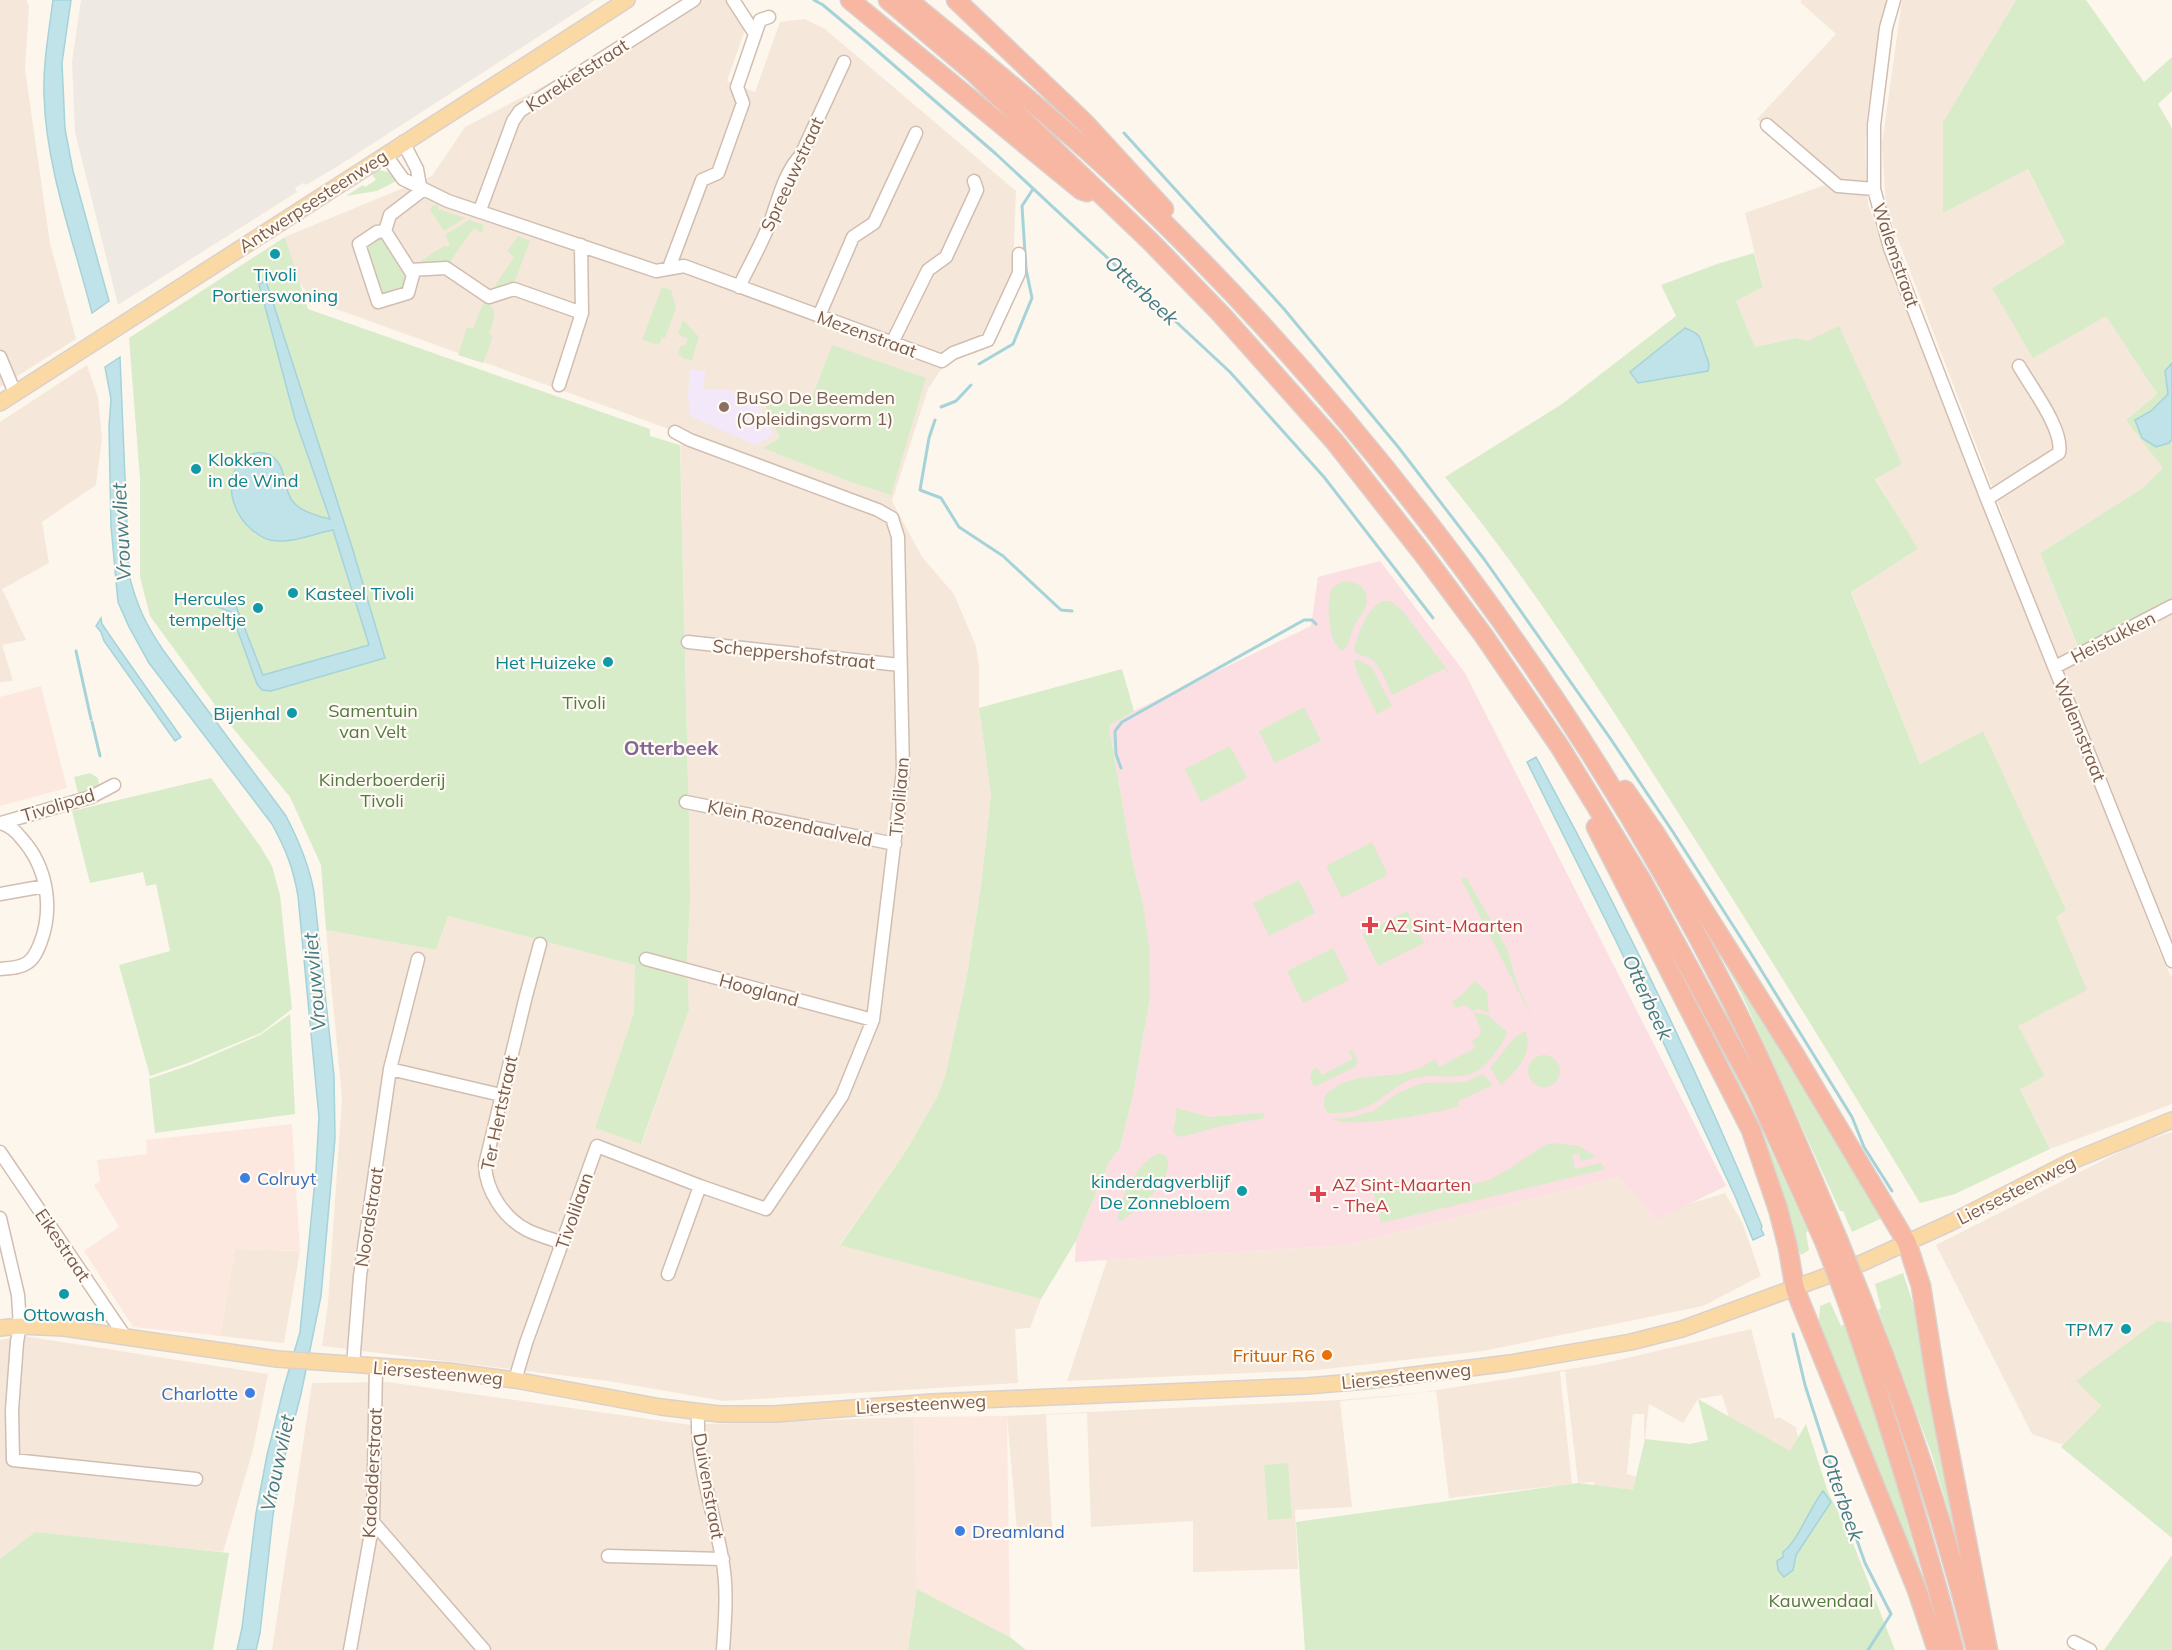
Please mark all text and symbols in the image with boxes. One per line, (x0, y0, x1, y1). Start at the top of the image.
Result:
street label: Karekietstraat (521, 33, 633, 117)
street label: Spreeuwstraat (756, 113, 828, 235)
street label: Antwerpsesteenweg (234, 144, 392, 258)
street label: Walemstraat (1867, 200, 1925, 310)
marker: Tivoli Portierswoning (268, 247, 282, 261)
water label: Otterbeek (1100, 250, 1184, 331)
place label: Tivoli Portierswoning (212, 263, 338, 307)
street label: Mezenstraat (814, 305, 920, 363)
place label: BuSO De Beemden (Opleidingsvorm 1) (736, 386, 895, 430)
marker: BuSO De Beemden (Opleidingsvorm 1) (717, 400, 731, 414)
place label: Klokken in de Wind (208, 448, 298, 492)
marker: Klokken in de Wind (189, 462, 203, 476)
water label: Vrouwvliet (106, 481, 136, 582)
place label: Kasteel Tivoli (305, 582, 414, 605)
marker: Kasteel Tivoli (286, 586, 300, 600)
place label: Hercules tempeltje (169, 587, 246, 631)
marker: Hercules tempeltje (251, 601, 265, 615)
street label: Heistukken (2067, 606, 2159, 668)
street label: Scheppershofstraat (712, 634, 876, 674)
place label: Het Huizeke (495, 651, 596, 674)
marker: Het Huizeke (601, 655, 615, 669)
street label: Walemstraat (2049, 675, 2111, 785)
park label: Tivoli (562, 691, 606, 714)
park label: Samentuin van Velt (328, 699, 418, 743)
place label: Bijenhal (213, 702, 280, 725)
marker: Bijenhal (285, 706, 299, 720)
district label: Otterbeek (624, 735, 719, 760)
street label: Tivolilaan (884, 756, 914, 838)
park label: Kinderboerderij Tivoli (319, 768, 445, 812)
street label: Tivolipad (18, 783, 98, 827)
street label: Klein Rozendaalveld (705, 794, 875, 852)
place label: AZ Sint-Maarten (1384, 914, 1523, 937)
marker: AZ Sint-Maarten (1361, 916, 1379, 934)
water label: Vrouwvliet (297, 931, 331, 1032)
water label: Otterbeek (1617, 950, 1679, 1044)
street label: Hoogland (717, 968, 801, 1012)
street label: Ter Hertstraat (476, 1053, 522, 1173)
street label: Liersesteenweg (1953, 1150, 2079, 1230)
street label: Noordstraat (350, 1165, 388, 1269)
place label: Colruyt (257, 1167, 316, 1190)
street label: Tivolilaan (550, 1170, 598, 1252)
place label: kinderdagverblijf De Zonnebloem (1091, 1170, 1231, 1214)
marker: Colruyt (238, 1171, 252, 1185)
place label: AZ Sint-Maarten - TheA (1332, 1173, 1471, 1217)
marker: kinderdagverblijf De Zonnebloem (1235, 1184, 1249, 1198)
marker: AZ Sint-Maarten - TheA (1309, 1185, 1327, 1203)
street label: Eikestraat (30, 1204, 96, 1286)
marker: Ottowash (57, 1287, 71, 1301)
place label: Ottowash (23, 1303, 105, 1326)
place label: TPM7 (2065, 1318, 2114, 1341)
marker: TPM7 (2119, 1322, 2133, 1336)
place label: Frituur R6 (1233, 1344, 1315, 1367)
marker: Frituur R6 (1320, 1348, 1334, 1362)
street label: Liersesteenweg (372, 1356, 504, 1390)
street label: Liersesteenweg (1340, 1358, 1472, 1394)
place label: Charlotte (161, 1382, 238, 1405)
marker: Charlotte (243, 1386, 257, 1400)
street label: Liersesteenweg (855, 1389, 987, 1419)
street label: Kadodderstraat (357, 1407, 387, 1539)
water label: Vrouwvliet (255, 1411, 300, 1514)
street label: Duivenstraat (688, 1431, 730, 1541)
water label: Otterbeek (1816, 1450, 1870, 1545)
place label: Dreamland (972, 1520, 1065, 1543)
marker: Dreamland (953, 1524, 967, 1538)
park label: Kauwendaal (1768, 1589, 1874, 1612)

